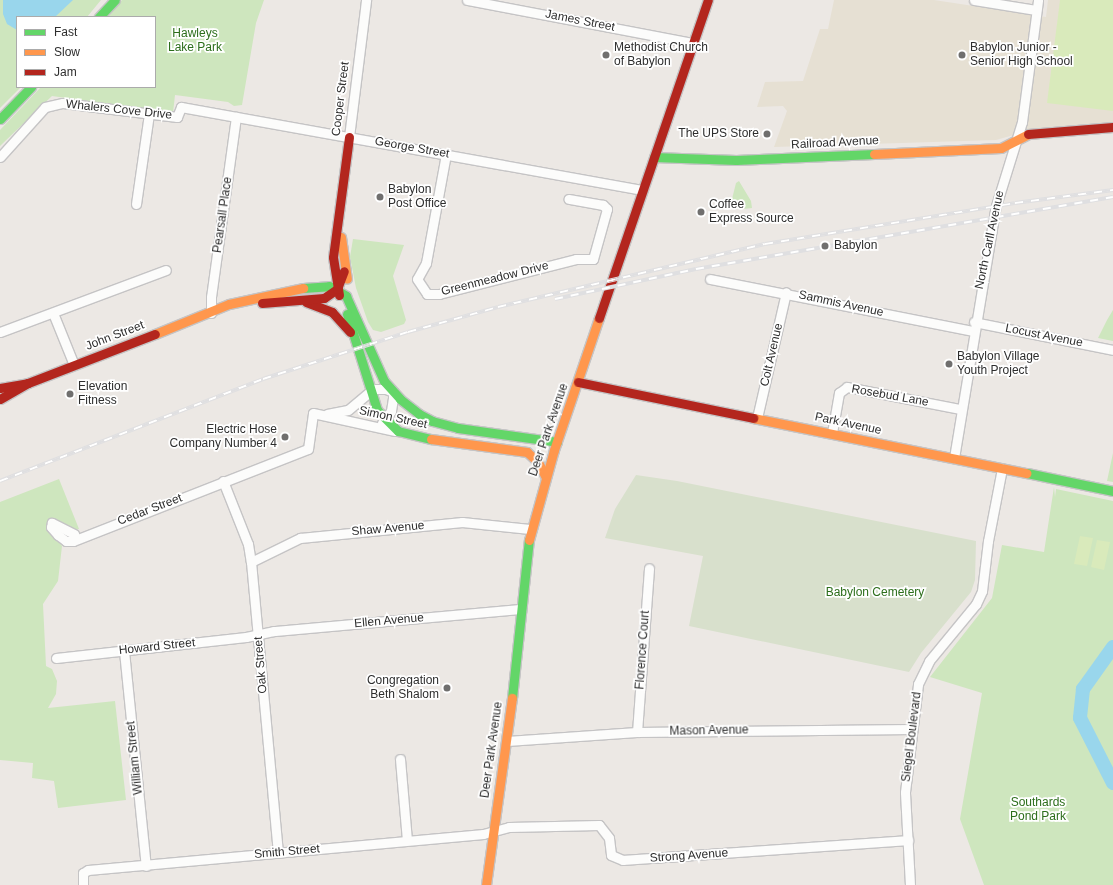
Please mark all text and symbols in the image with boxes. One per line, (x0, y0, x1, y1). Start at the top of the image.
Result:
street label: James Street (544, 7, 616, 35)
legend (16, 16, 156, 88)
text: Fast (54, 25, 77, 39)
park label: Hawleys Lake Park (168, 27, 222, 55)
place label: Methodist Church of Babylon (614, 41, 708, 69)
place label: Babylon Junior - Senior High School (970, 41, 1073, 69)
text: Slow (54, 45, 80, 59)
marker: Methodist Church of Babylon (601, 50, 611, 60)
marker: Babylon Junior - Senior High School (957, 50, 967, 60)
street label: Cooper Street (329, 61, 353, 137)
text: Jam (54, 65, 77, 79)
street label: Whalers Cove Drive (65, 97, 173, 123)
place label: The UPS Store (678, 127, 759, 141)
marker: The UPS Store (762, 129, 772, 139)
street label: Railroad Avenue (790, 133, 880, 153)
street label: George Street (374, 134, 450, 162)
street label: Pearsall Place (211, 176, 235, 254)
place label: Babylon Post Office (388, 183, 446, 211)
street label: North Carll Avenue (972, 189, 1008, 291)
marker: Babylon Post Office (375, 192, 385, 202)
place label: Coffee Express Source (709, 198, 794, 226)
marker: Coffee Express Source (696, 207, 706, 217)
place label: Babylon (834, 239, 877, 253)
marker: Babylon (819, 240, 831, 252)
street label: Greenmeadow Drive (440, 259, 550, 299)
street label: Sammis Avenue (797, 288, 885, 320)
street label: John Street (84, 318, 146, 354)
street label: Locust Avenue (1004, 321, 1084, 351)
street label: Colt Avenue (758, 322, 786, 388)
place label: Babylon Village Youth Project (957, 350, 1040, 378)
marker: Babylon Village Youth Project (944, 359, 954, 369)
place label: Elevation Fitness (78, 380, 127, 408)
street label: Deer Park Avenue (526, 381, 572, 479)
street label: Rosebud Lane (850, 382, 930, 410)
marker: Elevation Fitness (65, 389, 75, 399)
street label: Simon Street (358, 404, 428, 432)
street label: Park Avenue (813, 410, 883, 438)
place label: Electric Hose Company Number 4 (170, 423, 277, 451)
marker: Electric Hose Company Number 4 (280, 432, 290, 442)
street label: Cedar Street (116, 491, 184, 529)
street label: Shaw Avenue (351, 519, 425, 539)
park label: Babylon Cemetery (826, 586, 924, 600)
street label: Florence Court (633, 610, 653, 690)
street label: Ellen Avenue (353, 611, 425, 631)
street label: Howard Street (118, 636, 196, 658)
street label: Oak Street (251, 636, 271, 694)
place label: Congregation Beth Shalom (367, 674, 439, 702)
marker: Congregation Beth Shalom (442, 683, 452, 693)
street label: Siegel Boulevard (899, 691, 925, 783)
street label: Deer Park Avenue (478, 701, 506, 799)
street label: William Street (124, 720, 146, 796)
street label: Mason Avenue (669, 723, 749, 739)
park label: Southards Pond Park (1010, 796, 1066, 824)
street label: Smith Street (253, 842, 321, 862)
street label: Strong Avenue (649, 846, 729, 866)

